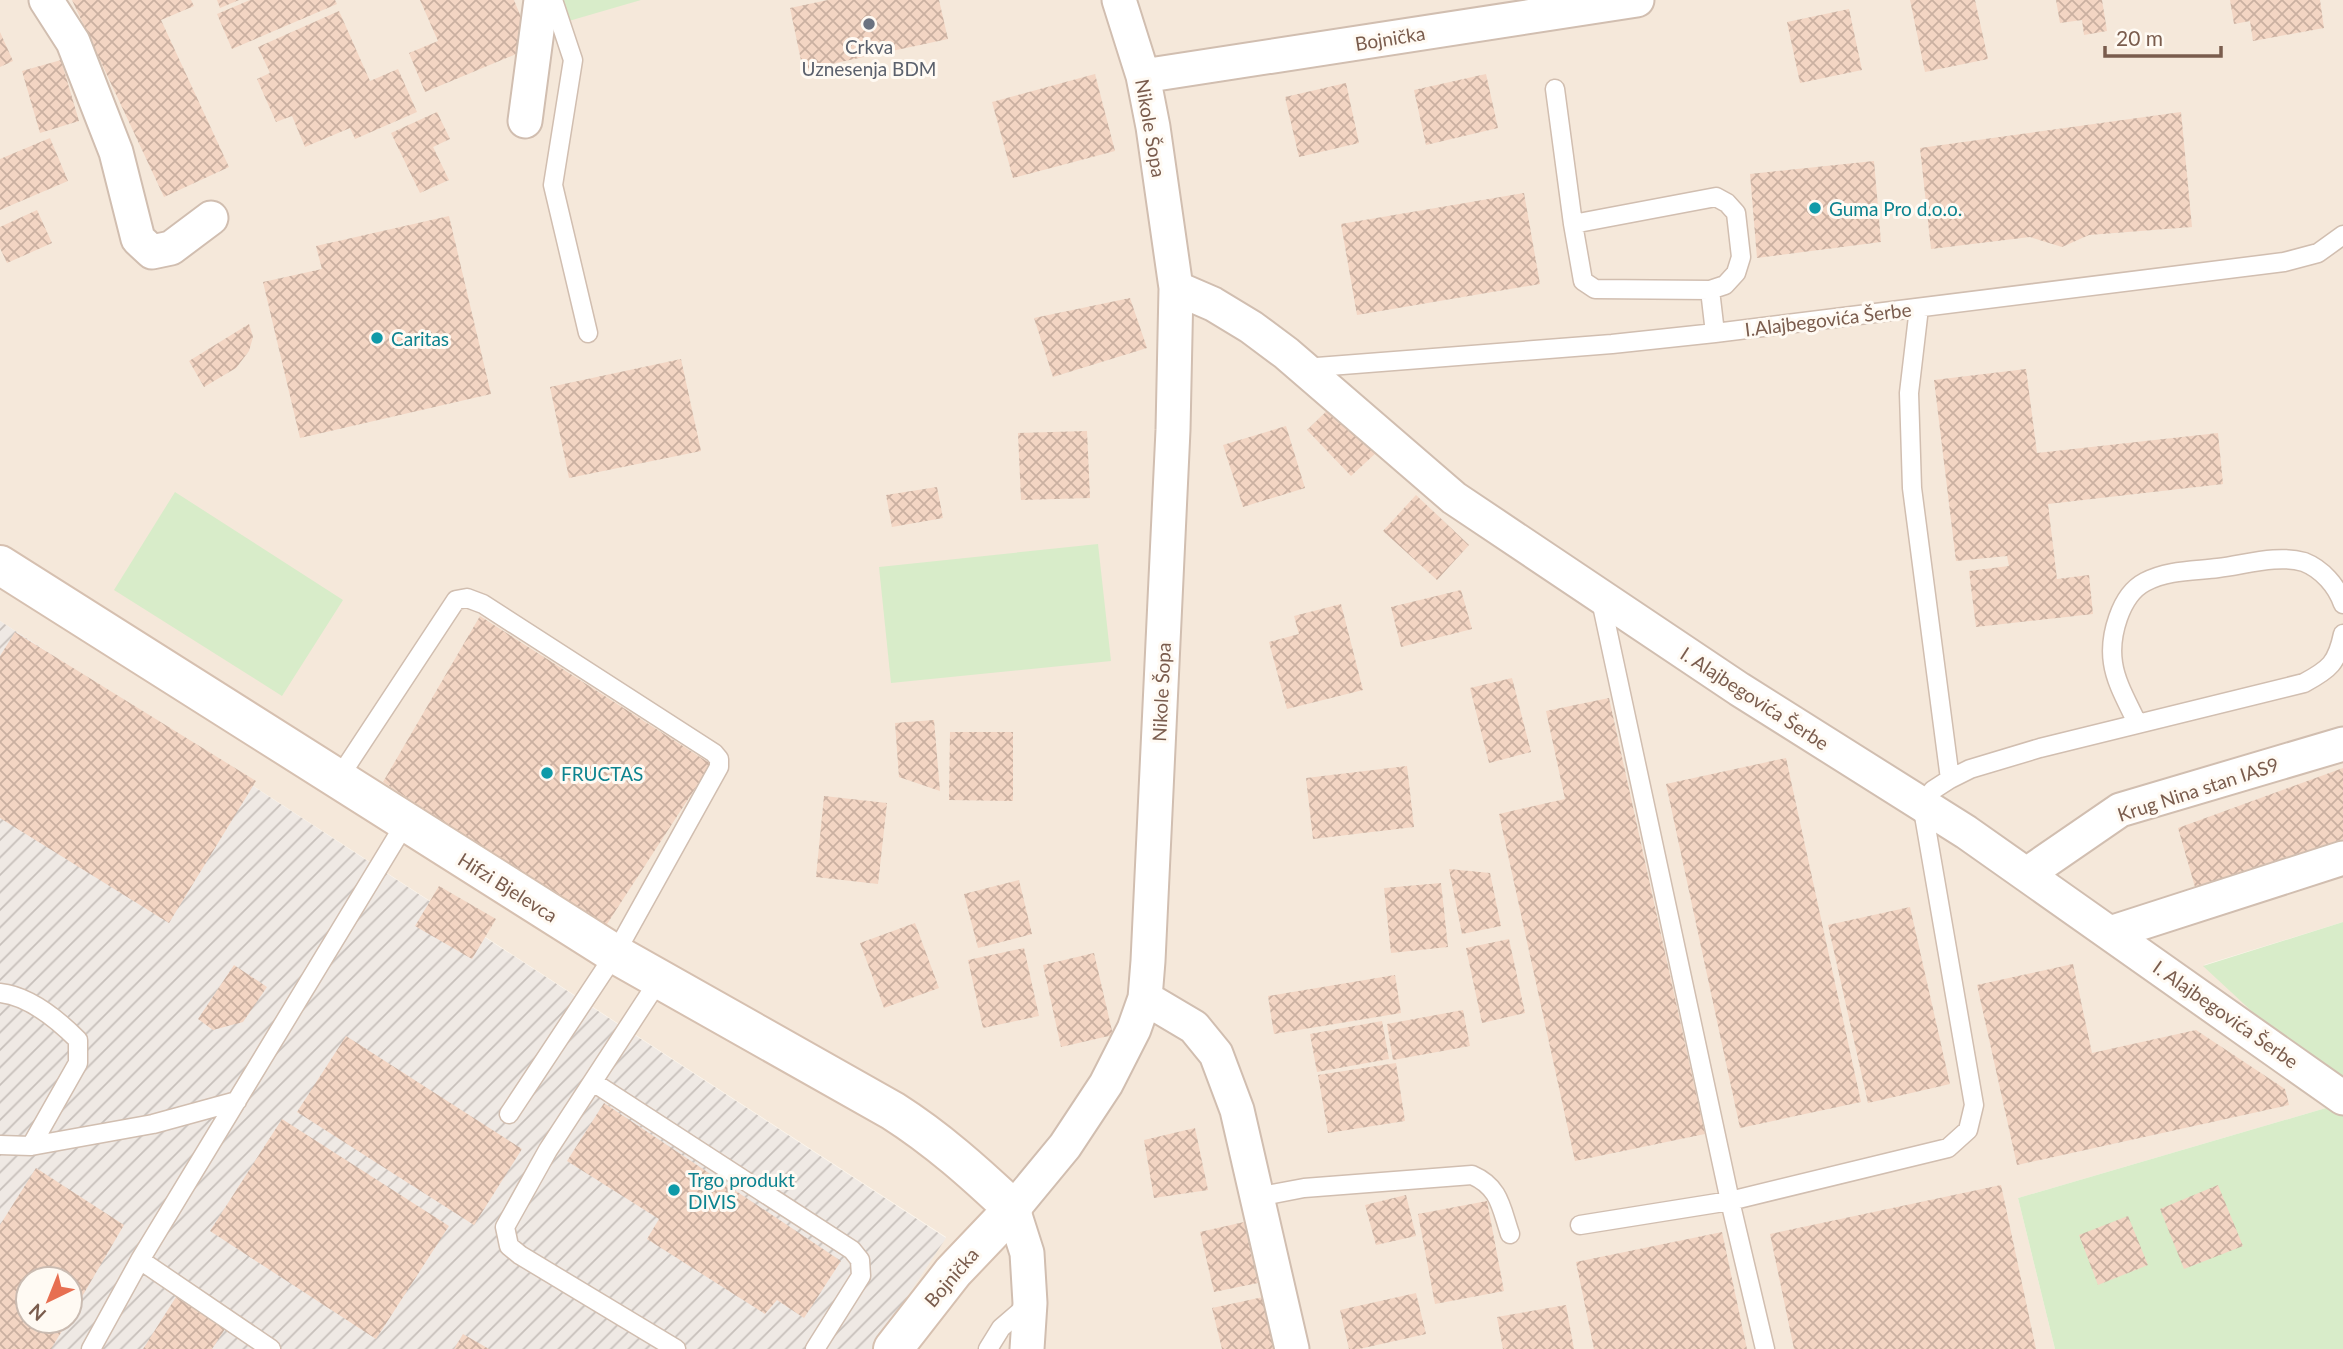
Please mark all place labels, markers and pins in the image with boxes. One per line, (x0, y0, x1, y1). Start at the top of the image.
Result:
marker: Crkva Uznesenja BDM (861, 16, 877, 32)
place label: Crkva Uznesenja BDM (802, 35, 936, 80)
place label: Guma Pro d.o.o. (1829, 197, 1962, 220)
marker: Guma Pro d.o.o. (1807, 200, 1823, 216)
place label: Caritas (391, 327, 449, 350)
marker: Caritas (369, 330, 385, 346)
place label: FRUCTAS (561, 762, 643, 785)
marker: FRUCTAS (539, 765, 555, 781)
place label: Trgo produkt DIVIS (688, 1168, 795, 1213)
marker: Trgo produkt DIVIS (666, 1182, 682, 1198)

